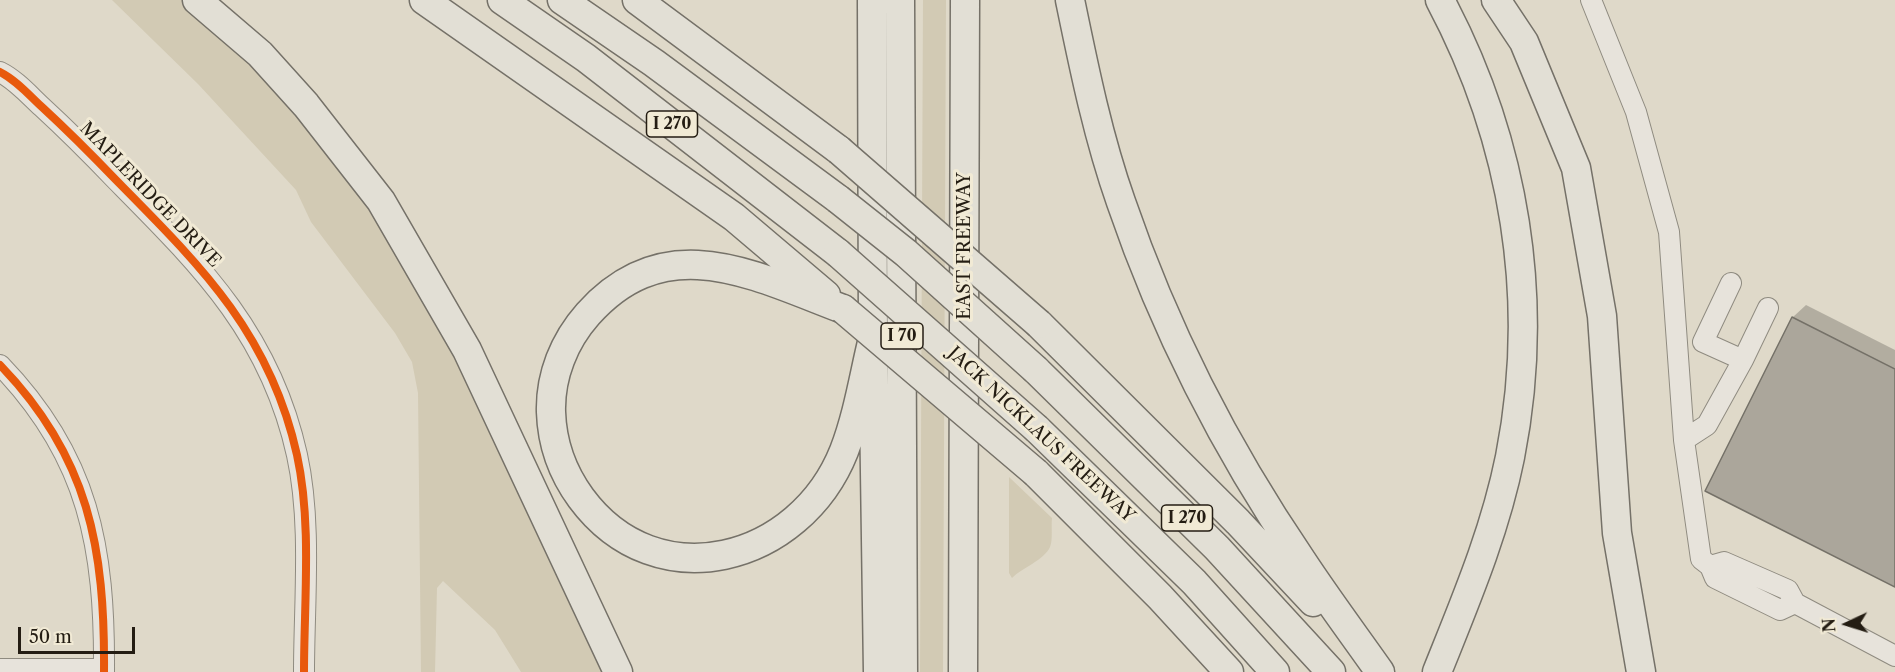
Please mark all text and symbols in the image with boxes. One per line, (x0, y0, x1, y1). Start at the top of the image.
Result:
road number: I 270 (646, 111, 698, 137)
street label: MAPLERIDGE DRIVE (75, 118, 225, 272)
street label: EAST FREEWAY (954, 172, 976, 320)
road number: I 70 (881, 323, 923, 349)
street label: JACK NICKLAUS FREEWAY (943, 343, 1139, 527)
road number: I 270 (1162, 505, 1212, 531)
north arrow (1817, 594, 1877, 654)
scale bar (21, 615, 138, 653)
text: N (1819, 618, 1840, 633)
text: 50 m (29, 626, 72, 648)

